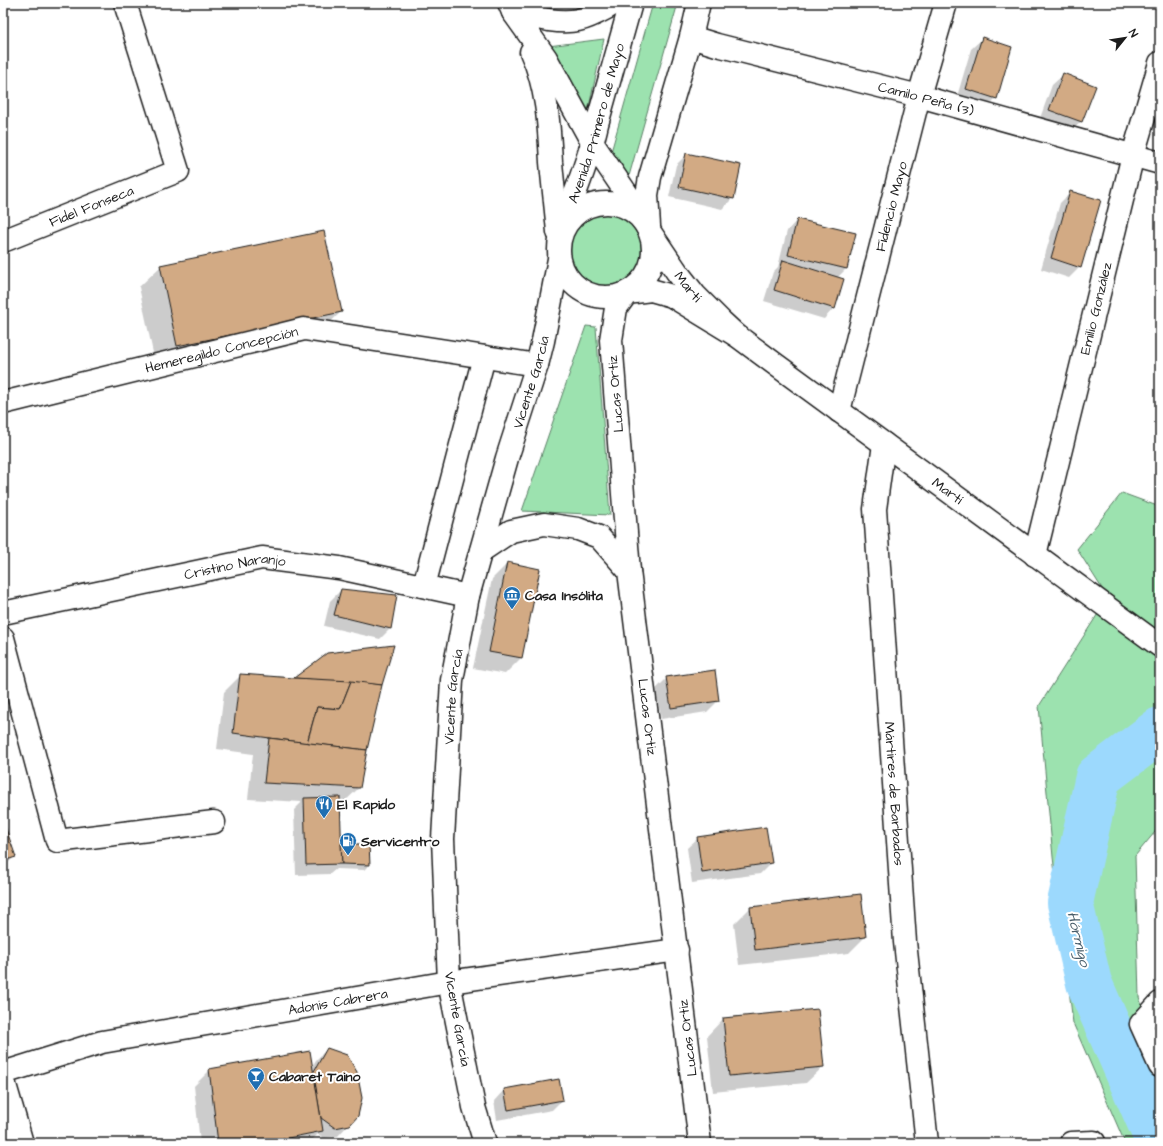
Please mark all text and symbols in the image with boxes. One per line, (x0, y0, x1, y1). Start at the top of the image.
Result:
north arrow (1105, 18, 1145, 58)
text: N (1125, 27, 1141, 40)
street label: Avenida Primero de Mayo (563, 41, 630, 206)
street label: Camilo Peña (3) (876, 77, 976, 122)
street label: Fidencio Mayo (871, 159, 913, 254)
street label: Fidel Fonseca (46, 181, 137, 233)
street label: Emilio González (1075, 260, 1117, 357)
street label: Martí (669, 267, 706, 308)
street label: Hemeregildo Concepción (143, 322, 300, 379)
street label: Vicente García (508, 334, 555, 431)
street label: Lucas Ortiz (603, 355, 629, 433)
street label: Martí (928, 473, 968, 510)
street label: Cristino Naranjo (182, 549, 287, 585)
museum icon: Casa Insólita (502, 585, 522, 610)
place label: Casa Insólita (525, 586, 604, 606)
street label: Vicente García (439, 647, 469, 745)
street label: Lucas Ortiz (632, 678, 662, 757)
street label: Mártires de Barbados (879, 721, 909, 867)
restaurant icon: El Rapido (314, 794, 334, 819)
place label: El Rapido (337, 795, 395, 815)
fuel station icon: Servicentro (338, 831, 358, 856)
place label: Servicentro (360, 832, 439, 852)
water label: Hórmigo (1061, 909, 1096, 971)
street label: Vicente García (439, 970, 475, 1068)
street label: Adonis Cabrera (287, 984, 389, 1021)
street label: Lucas Ortiz (673, 998, 703, 1077)
bar icon: Cabaret Taino (246, 1066, 266, 1091)
place label: Cabaret Taino (269, 1067, 361, 1087)

